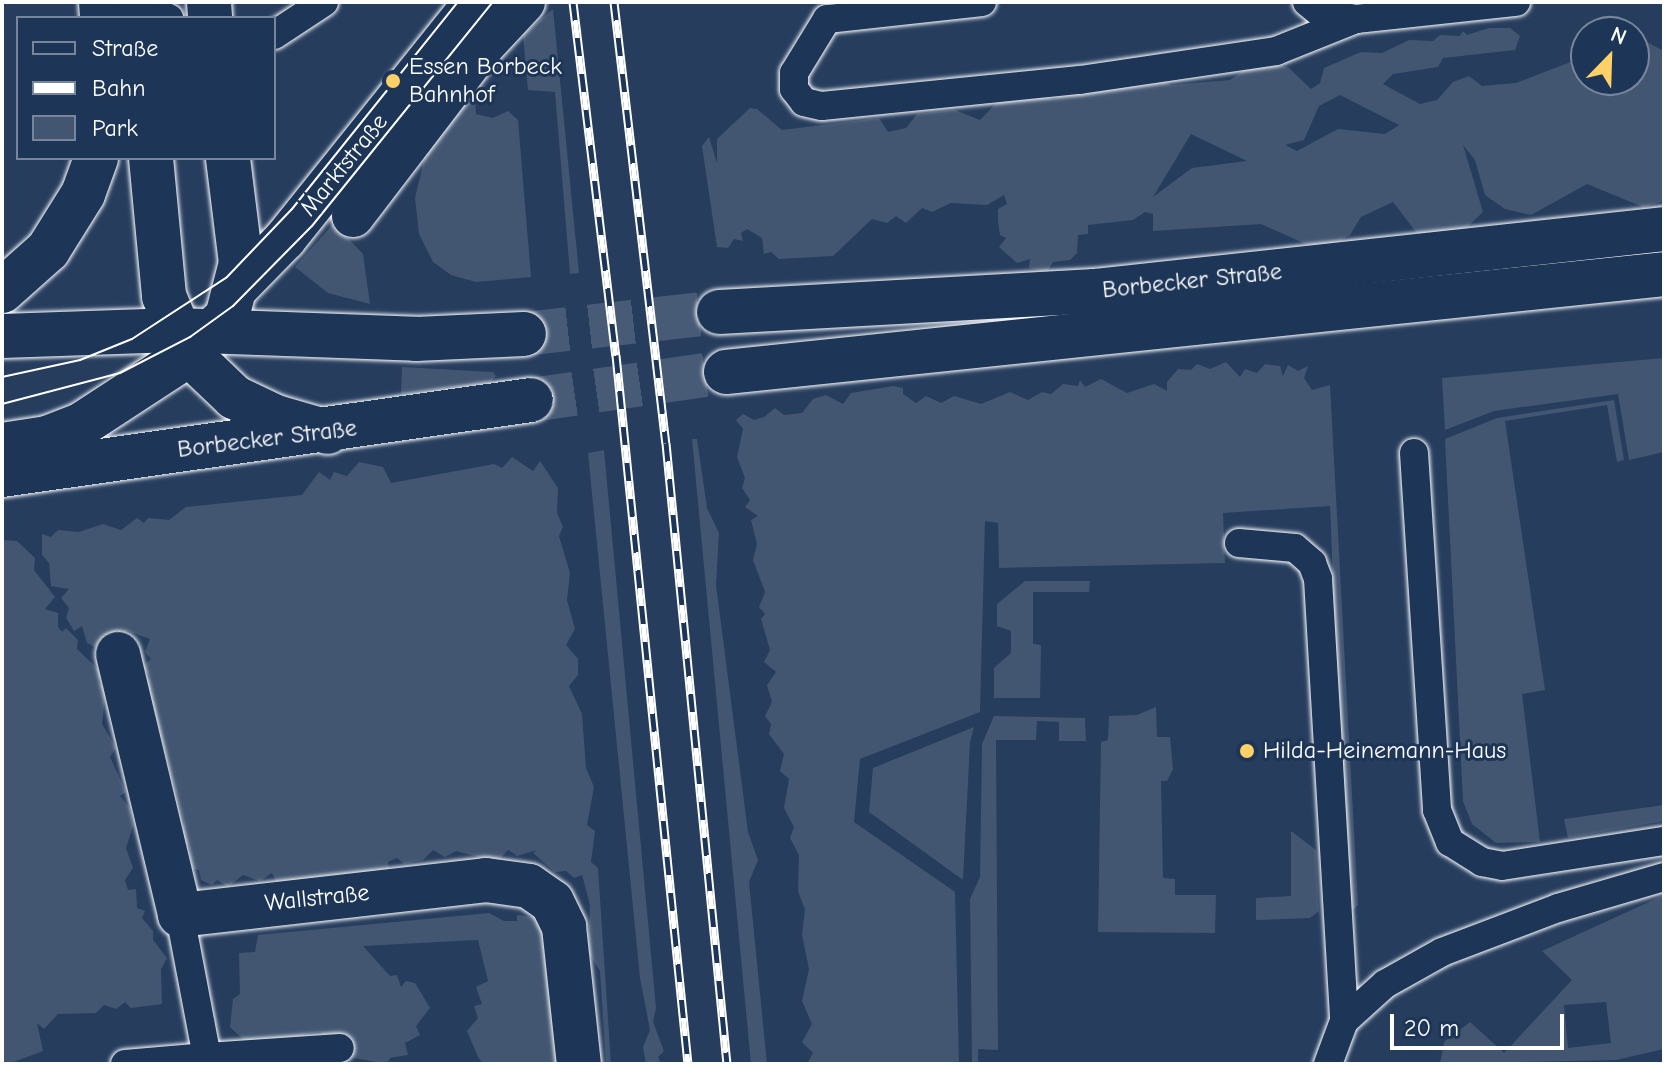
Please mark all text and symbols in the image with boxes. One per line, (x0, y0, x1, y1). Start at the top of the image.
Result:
legend (16, 16, 276, 160)
north arrow (1570, 16, 1650, 96)
text: N (1607, 21, 1630, 51)
text: Straße (92, 34, 158, 62)
place label: Essen Borbeck Bahnhof (409, 53, 562, 109)
marker: Essen Borbeck Bahnhof (384, 72, 402, 90)
text: Bahn (92, 74, 145, 102)
street label: Marktstraße (294, 108, 394, 222)
text: Park (92, 114, 138, 142)
street label: Borbecker Straße (1101, 257, 1283, 305)
street label: Borbecker Straße (176, 414, 358, 464)
place label: Hilda-Heinemann-Haus (1263, 737, 1506, 765)
marker: Hilda-Heinemann-Haus (1238, 742, 1256, 760)
street label: Wallstraße (263, 878, 371, 918)
scale bar (1394, 998, 1568, 1048)
text: 20 m (1404, 1014, 1459, 1042)

